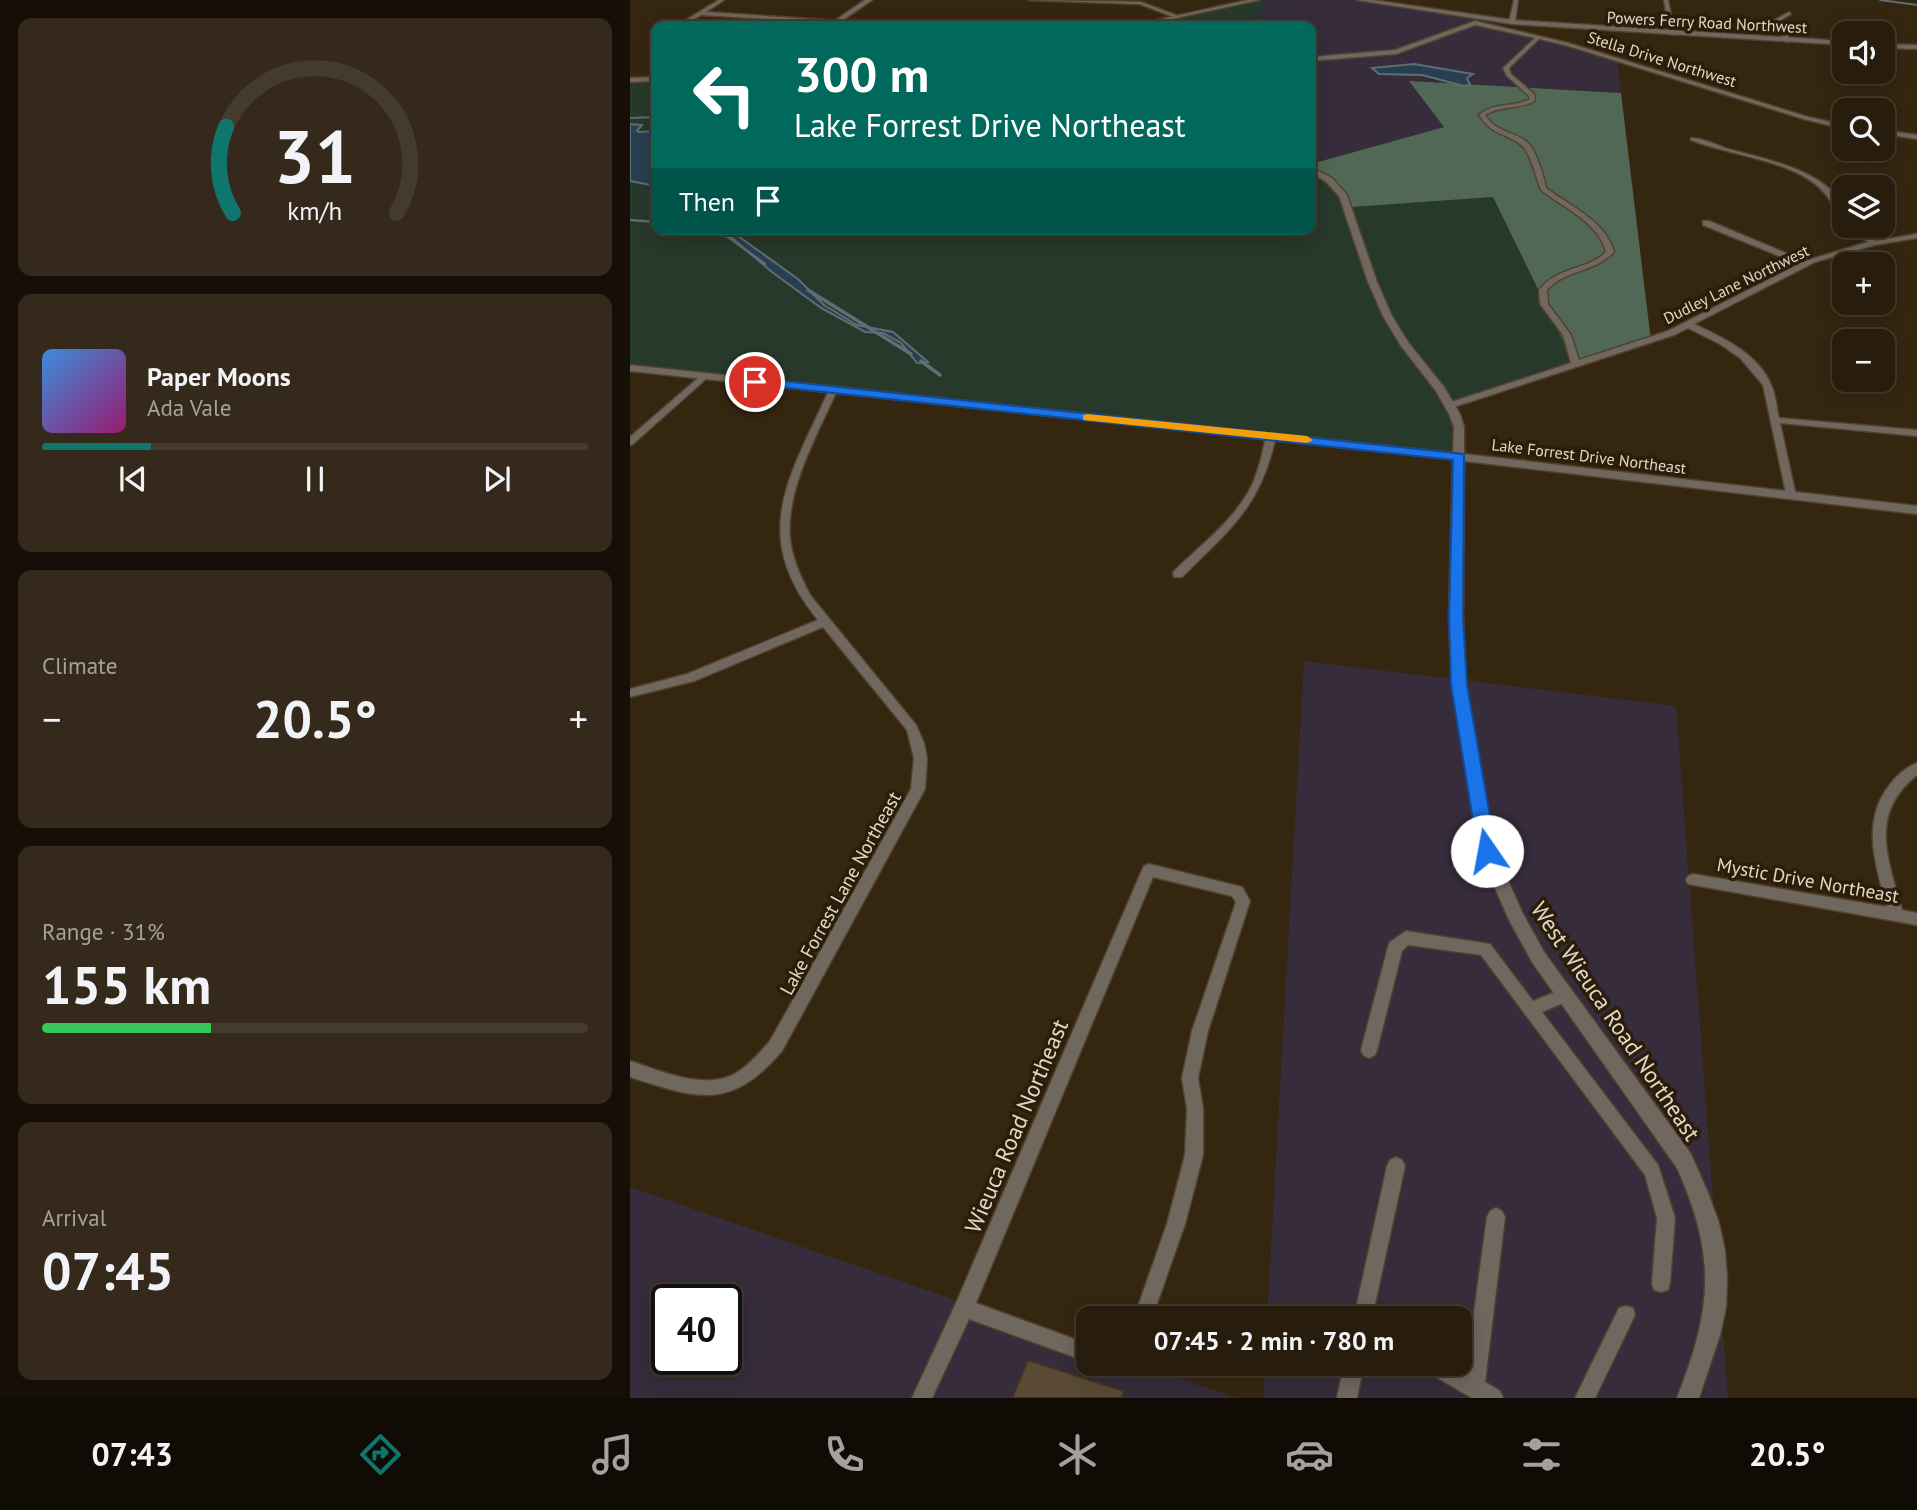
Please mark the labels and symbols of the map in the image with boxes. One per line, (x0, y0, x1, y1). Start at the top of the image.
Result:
street label: Powers Ferry Road Northwest (1606, 7, 1808, 37)
street label: Stella Drive Northwest (1585, 27, 1740, 91)
street label: Dudley Lane Northwest (1660, 240, 1813, 328)
pin (725, 352, 785, 412)
street label: Lake Forrest Drive Northeast (1491, 434, 1688, 478)
street label: Lake Forrest Lane Northeast (774, 787, 906, 999)
position arrow (1450, 814, 1524, 888)
street label: Mystic Drive Northeast (1715, 852, 1902, 908)
street label: West Wieuca Road Northeast (1525, 896, 1707, 1146)
street label: Wieuca Road Northeast (958, 1015, 1074, 1237)
speed limit sign: 40 (651, 1284, 742, 1375)

